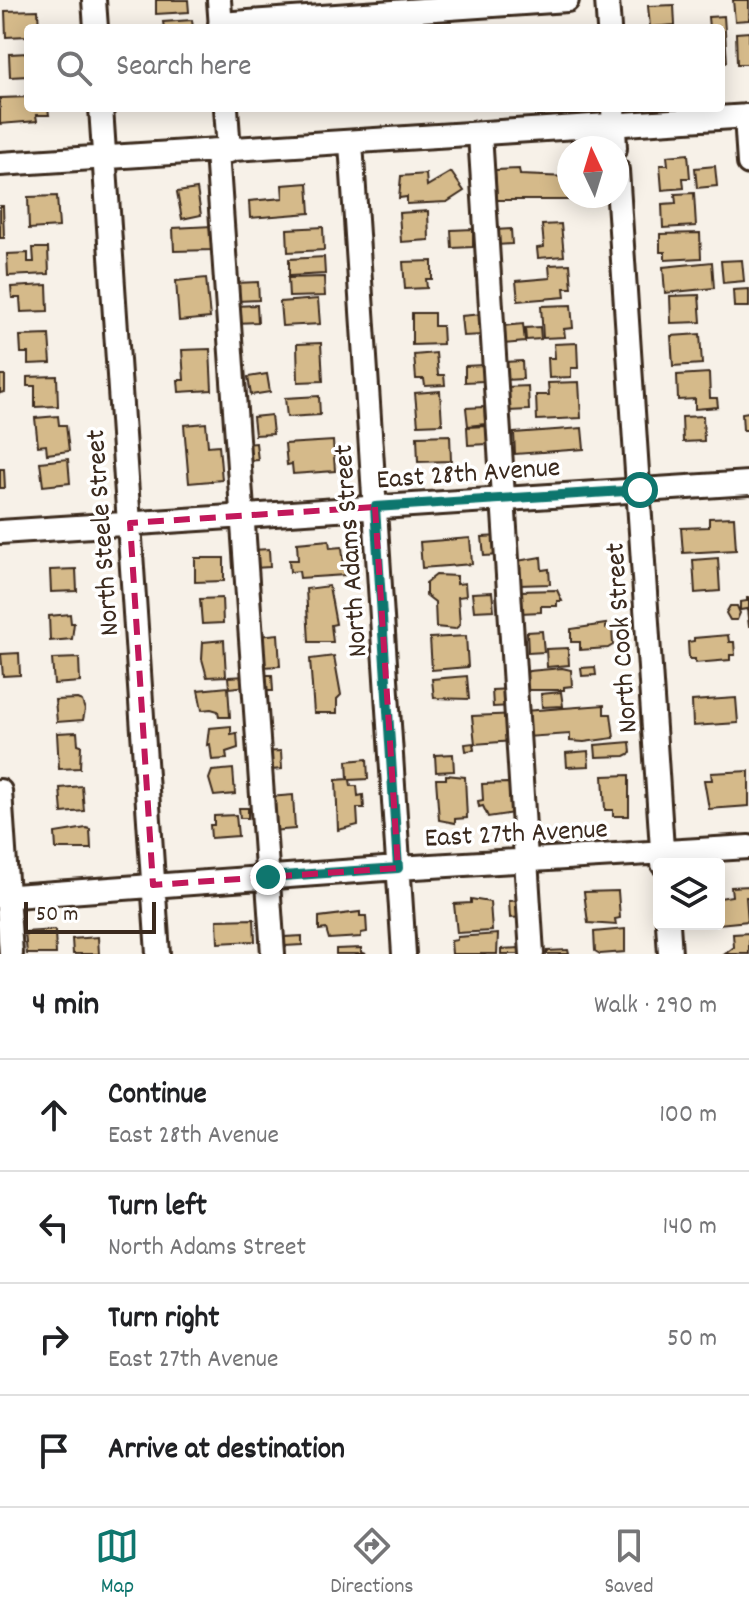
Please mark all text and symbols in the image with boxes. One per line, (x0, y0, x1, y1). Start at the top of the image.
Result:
search box (24, 24, 725, 112)
icon: search (52, 46, 96, 90)
text: Search here (116, 47, 252, 90)
north arrow (557, 136, 629, 208)
street label: North Steele Street (78, 428, 132, 637)
street label: North Adams Street (326, 443, 380, 658)
street label: East 28th Avenue (375, 450, 562, 502)
route start (622, 472, 658, 508)
street label: North Cook Street (597, 541, 651, 734)
street label: East 27th Avenue (424, 811, 609, 861)
map controls (653, 858, 725, 930)
button: layers (653, 858, 725, 930)
route end (250, 859, 286, 895)
scale bar (24, 898, 156, 934)
text: 50 m (36, 900, 78, 931)
text: 4 min (32, 982, 99, 1031)
text: Walk · 290 m (594, 988, 717, 1025)
text: Continue (108, 1075, 207, 1118)
icon: ahead (32, 1093, 76, 1137)
text: 100 m (659, 1097, 717, 1134)
text: East 28th Avenue (108, 1118, 279, 1155)
text: Turn left (108, 1187, 207, 1230)
icon: left (32, 1205, 76, 1249)
text: 140 m (663, 1209, 717, 1246)
text: North Adams Street (108, 1230, 306, 1267)
text: Turn right (108, 1299, 219, 1342)
icon: right (32, 1317, 76, 1361)
text: 50 m (667, 1321, 717, 1358)
text: East 27th Avenue (108, 1342, 278, 1379)
icon: arrive (32, 1429, 76, 1473)
text: Arrive at destination (108, 1430, 345, 1473)
tab: Map (95, 1524, 139, 1603)
tab: Directions (330, 1524, 414, 1603)
tab: Saved (604, 1524, 654, 1603)

